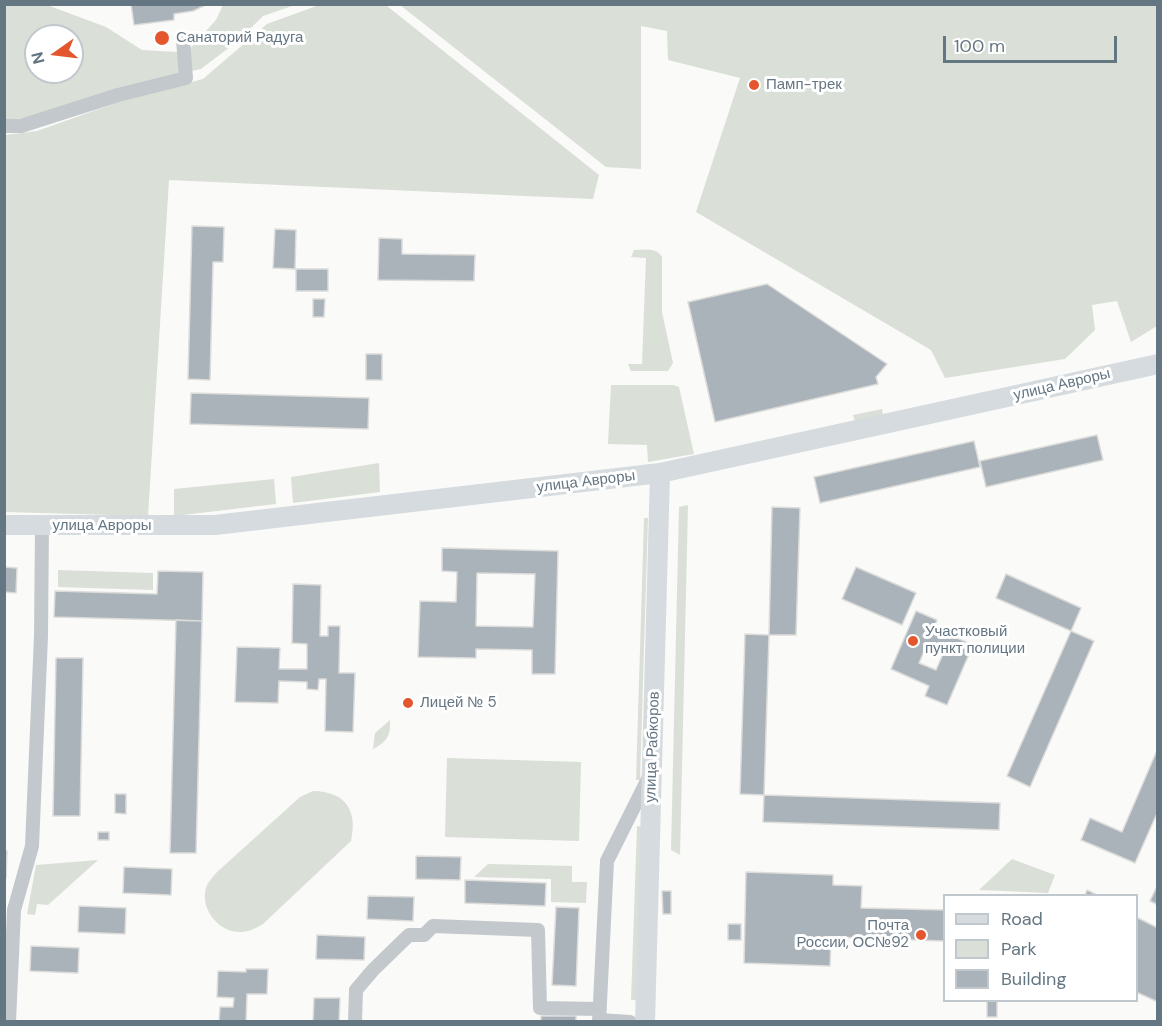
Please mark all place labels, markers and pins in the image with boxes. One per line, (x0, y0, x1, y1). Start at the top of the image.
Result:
marker: Санаторий Радуга (153, 29, 171, 47)
place label: Санаторий Радуга (176, 29, 303, 47)
place label: Памп-трек (766, 76, 842, 94)
marker: Памп-трек (747, 78, 761, 92)
place label: Участковый пункт полиции (925, 623, 1025, 658)
marker: Участковый пункт полиции (906, 634, 920, 648)
place label: Лицей № 5 (420, 694, 497, 712)
marker: Лицей № 5 (401, 696, 415, 710)
place label: Почта России, ОС№92 (796, 917, 909, 952)
marker: Почта России, ОС№92 (914, 928, 928, 942)

